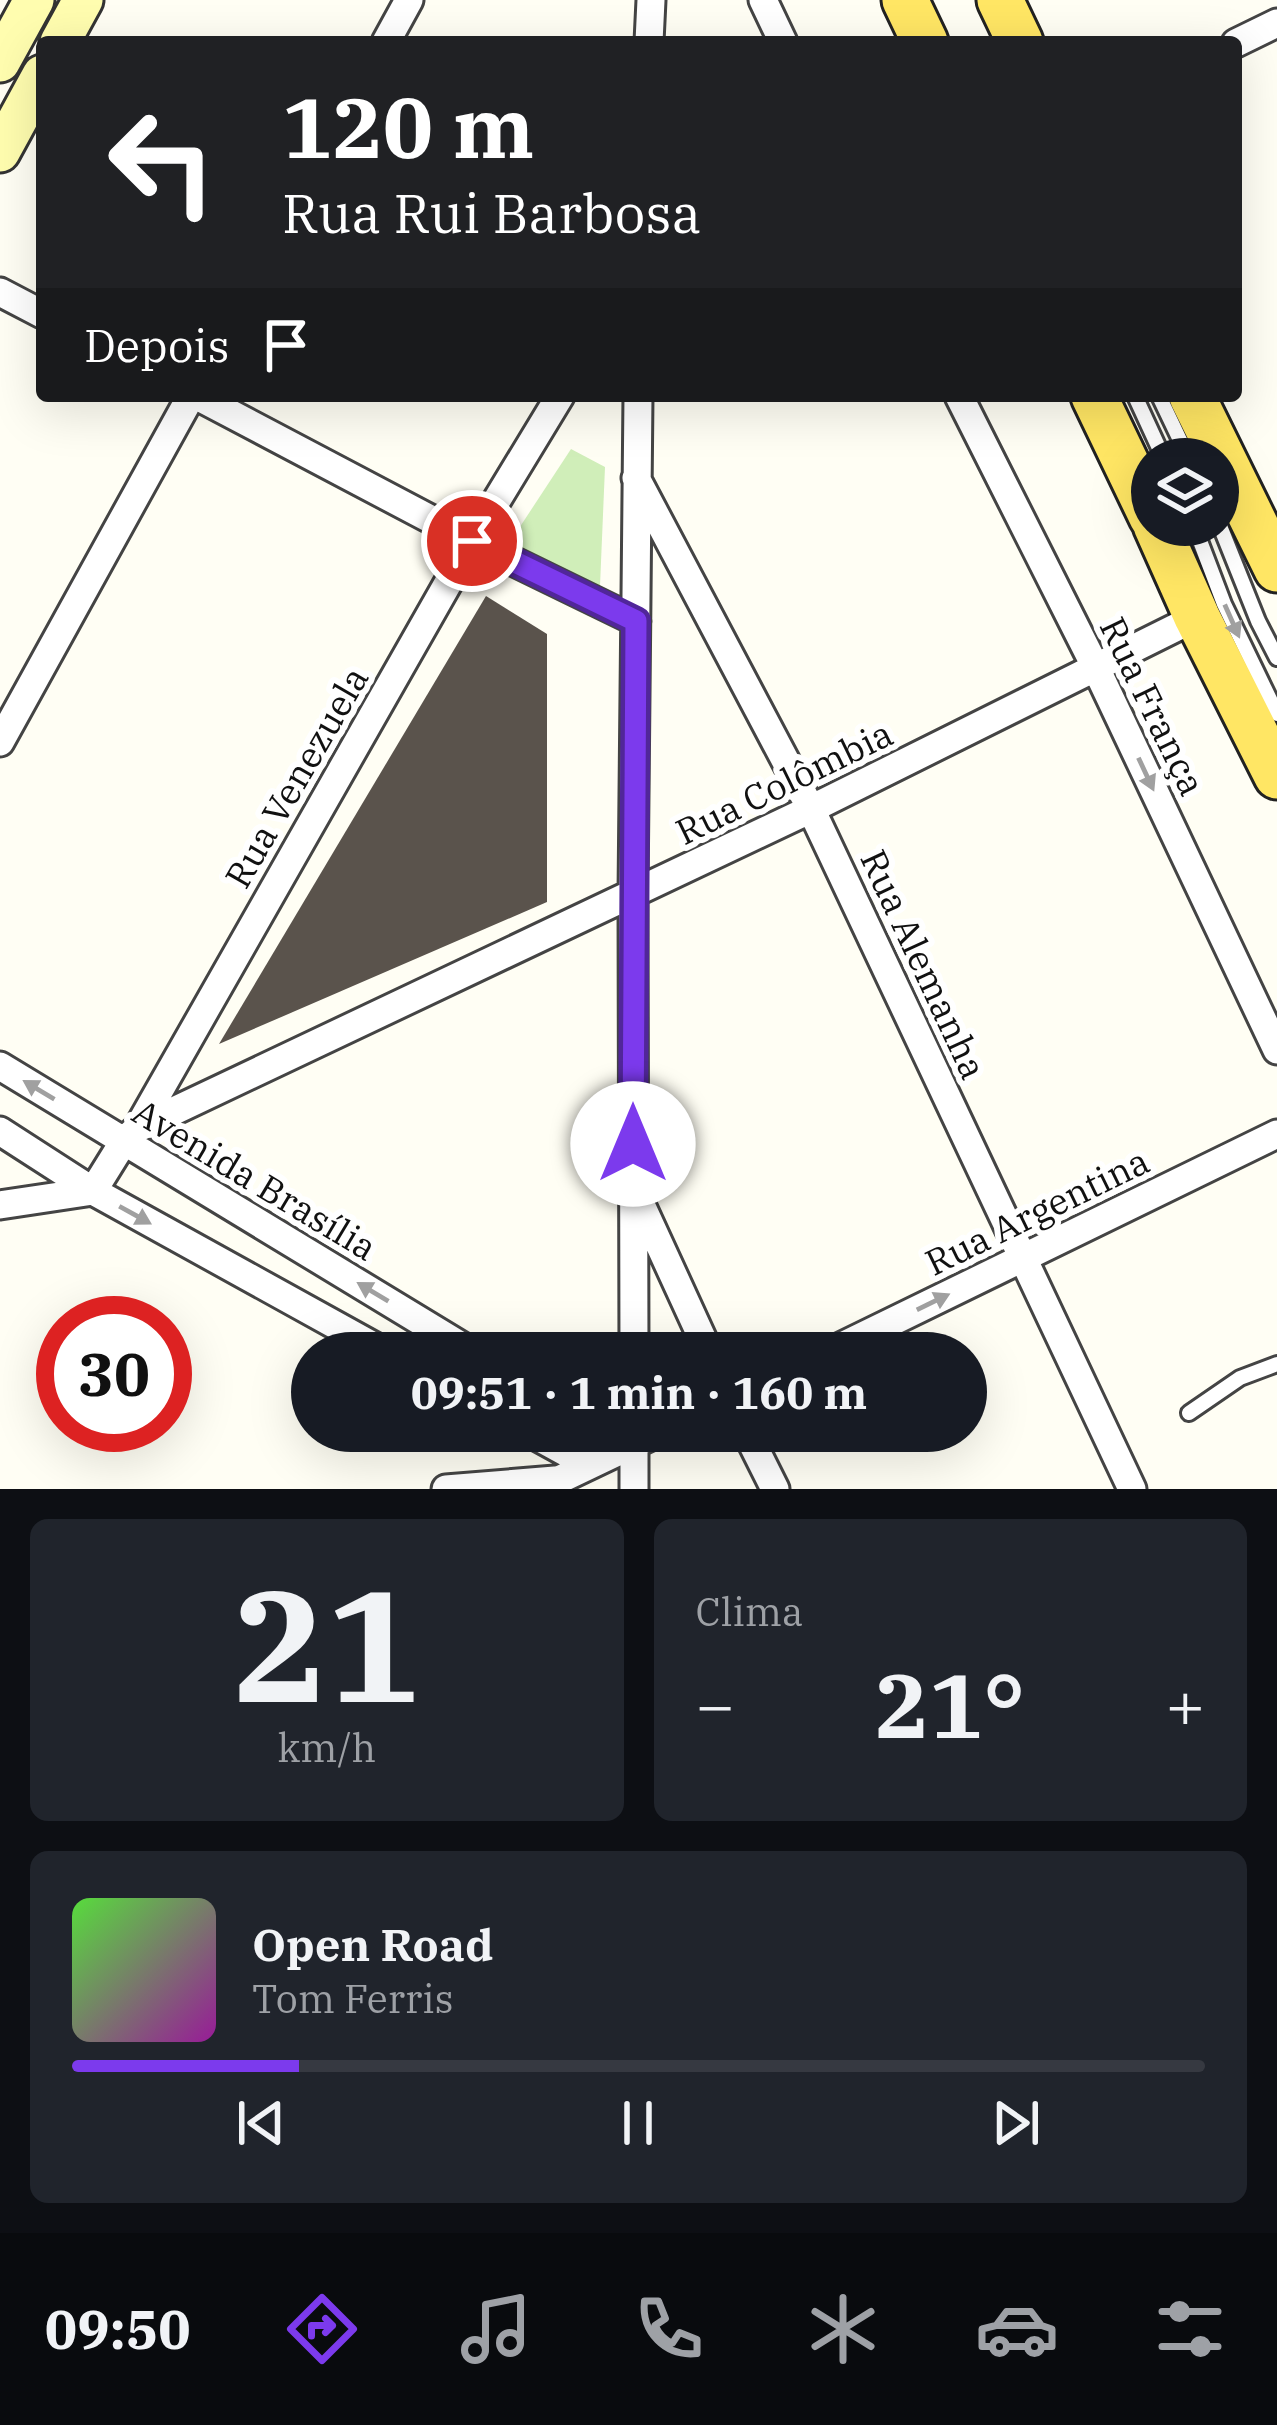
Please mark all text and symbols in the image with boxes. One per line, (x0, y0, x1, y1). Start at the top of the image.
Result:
text: 120 m (282, 72, 534, 181)
icon: left (84, 84, 240, 240)
text: Rua Rui Barbosa (282, 178, 701, 248)
icon: arrive (253, 312, 319, 378)
text: Depois (84, 316, 229, 374)
map controls (1131, 438, 1239, 546)
button: layers (1131, 438, 1239, 546)
pin (421, 490, 523, 592)
icon: arrive (439, 508, 505, 574)
one-way arrow (1222, 604, 1242, 639)
street label: Rua França (1090, 609, 1216, 803)
street label: Rua Venezuela (214, 658, 378, 896)
street label: Rua Colômbia (668, 709, 900, 855)
one-way arrow (1136, 757, 1156, 792)
street label: Rua Alemanha (850, 842, 998, 1086)
one-way arrow (23, 1080, 56, 1102)
position arrow (570, 1081, 696, 1207)
street label: Avenida Brasília (124, 1088, 386, 1270)
street label: Rua Argentina (917, 1137, 1157, 1285)
one-way arrow (118, 1204, 153, 1225)
one-way arrow (356, 1282, 390, 1303)
one-way arrow (916, 1292, 951, 1312)
speed limit sign: 30 (36, 1296, 192, 1452)
text: 09:51 · 1 min · 160 m (411, 1363, 867, 1421)
text: 21 (233, 1542, 420, 1745)
text: Clima (696, 1586, 803, 1637)
text: 21° (875, 1646, 1025, 1763)
text: − (696, 1661, 735, 1747)
text: + (1165, 1661, 1205, 1747)
text: km/h (277, 1722, 376, 1773)
text: Open Road (252, 1915, 493, 1973)
text: Tom Ferris (252, 1973, 454, 2024)
icon: previous (228, 2090, 294, 2156)
icon: pause (605, 2090, 671, 2156)
icon: next (983, 2090, 1049, 2156)
icon: directions (280, 2287, 364, 2371)
icon: music (454, 2287, 538, 2371)
icon: phone (627, 2287, 711, 2371)
icon: climate (801, 2287, 885, 2371)
icon: car (975, 2287, 1059, 2371)
icon: filters (1148, 2287, 1232, 2371)
text: 09:50 (45, 2294, 191, 2364)

